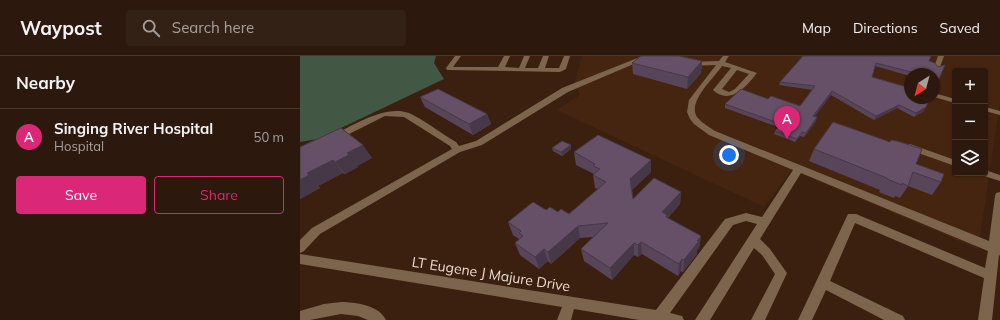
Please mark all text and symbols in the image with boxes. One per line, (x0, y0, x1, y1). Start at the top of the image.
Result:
search box (126, 10, 406, 46)
text: Waypost (20, 16, 102, 40)
icon: search (140, 17, 162, 39)
text: Search here (172, 18, 254, 37)
text: Map (802, 19, 831, 37)
text: Directions (853, 19, 918, 37)
text: Saved (940, 19, 980, 37)
north arrow (904, 68, 940, 104)
map controls (952, 68, 988, 176)
button: + (952, 68, 988, 104)
text: Nearby (16, 72, 75, 93)
button: − (952, 104, 988, 140)
pin: A (774, 106, 800, 139)
text: Singing River Hospital (54, 119, 213, 138)
text: A (24, 129, 34, 145)
text: 50 m (254, 129, 284, 145)
text: Hospital (54, 138, 104, 154)
button: layers (952, 140, 988, 176)
your location (719, 145, 739, 165)
button: Save (16, 176, 146, 214)
button: Share (154, 176, 284, 214)
street label: LT Eugene J Majure Drive (411, 253, 571, 295)

